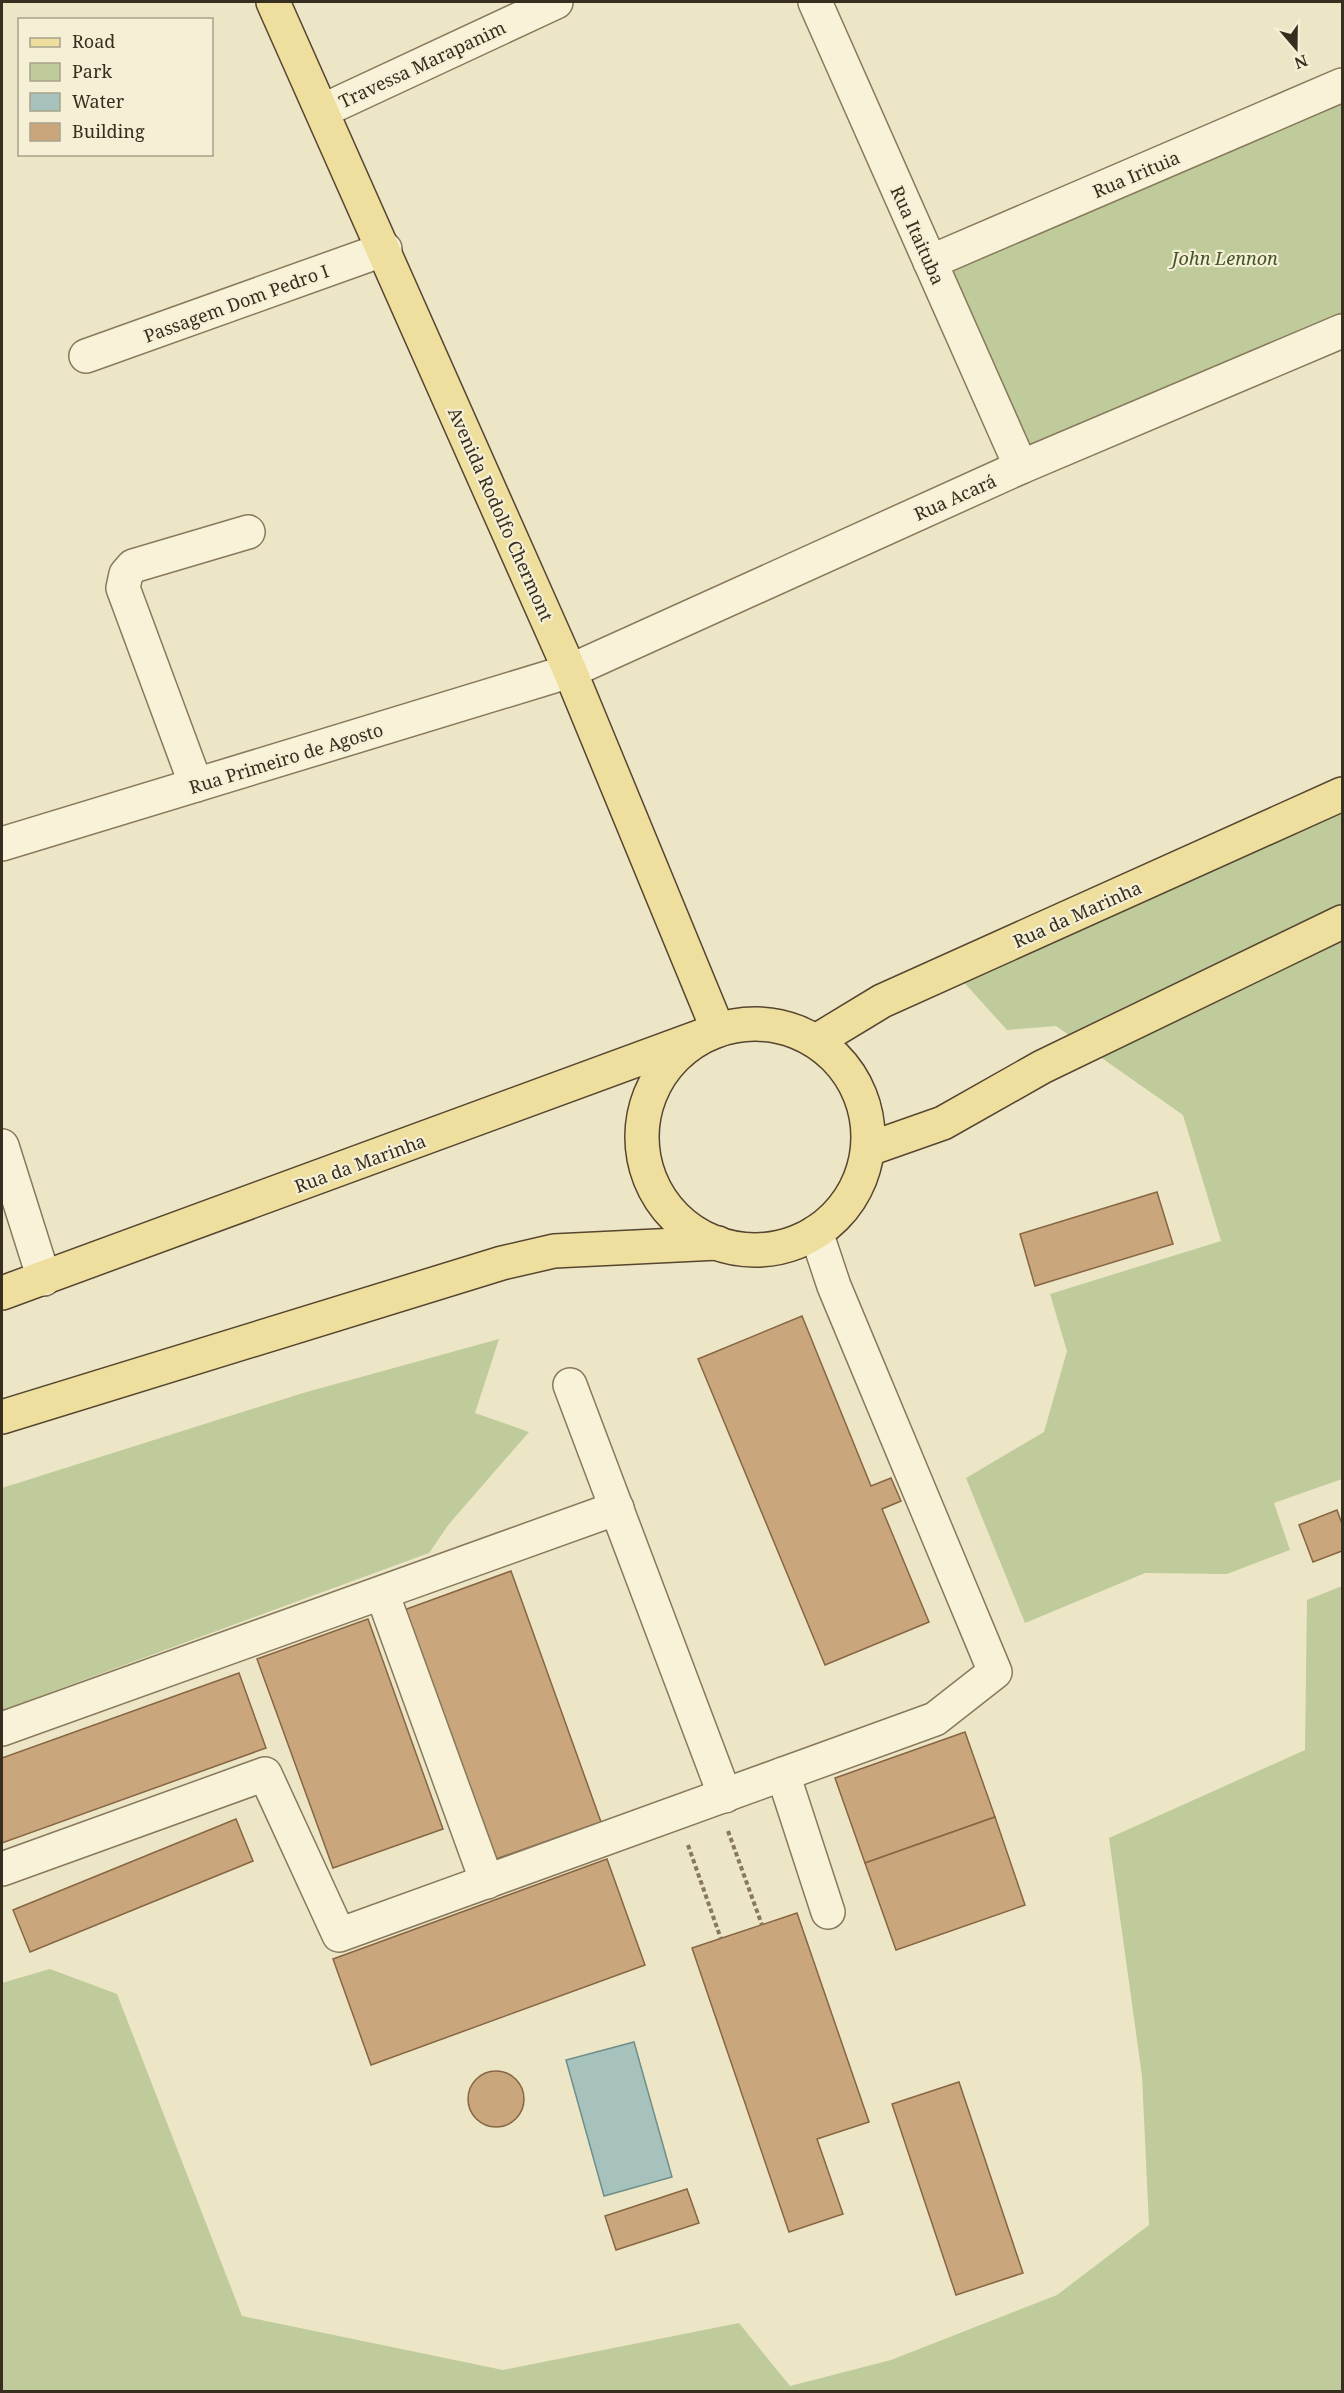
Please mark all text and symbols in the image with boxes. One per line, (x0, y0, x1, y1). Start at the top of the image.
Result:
street label: Travessa Marapanim (335, 15, 509, 113)
legend (18, 18, 213, 156)
north arrow (1266, 18, 1326, 78)
text: Road (72, 29, 115, 53)
text: N (1291, 50, 1311, 75)
text: Park (72, 59, 112, 83)
text: Water (72, 89, 125, 113)
text: Building (72, 119, 145, 143)
street label: Rua Irituia (1089, 145, 1183, 203)
street label: Rua Itaituba (886, 182, 950, 288)
park label: John Lennon (1169, 246, 1278, 270)
street label: Passagem Dom Pedro I (140, 258, 332, 348)
street label: Avenida Rodolfo Chermont (443, 403, 559, 625)
street label: Rua Acará (910, 468, 1000, 526)
street label: Rua Primeiro de Agosto (186, 717, 386, 799)
street label: Rua da Marinha (1009, 875, 1145, 953)
street label: Rua da Marinha (291, 1128, 429, 1198)

